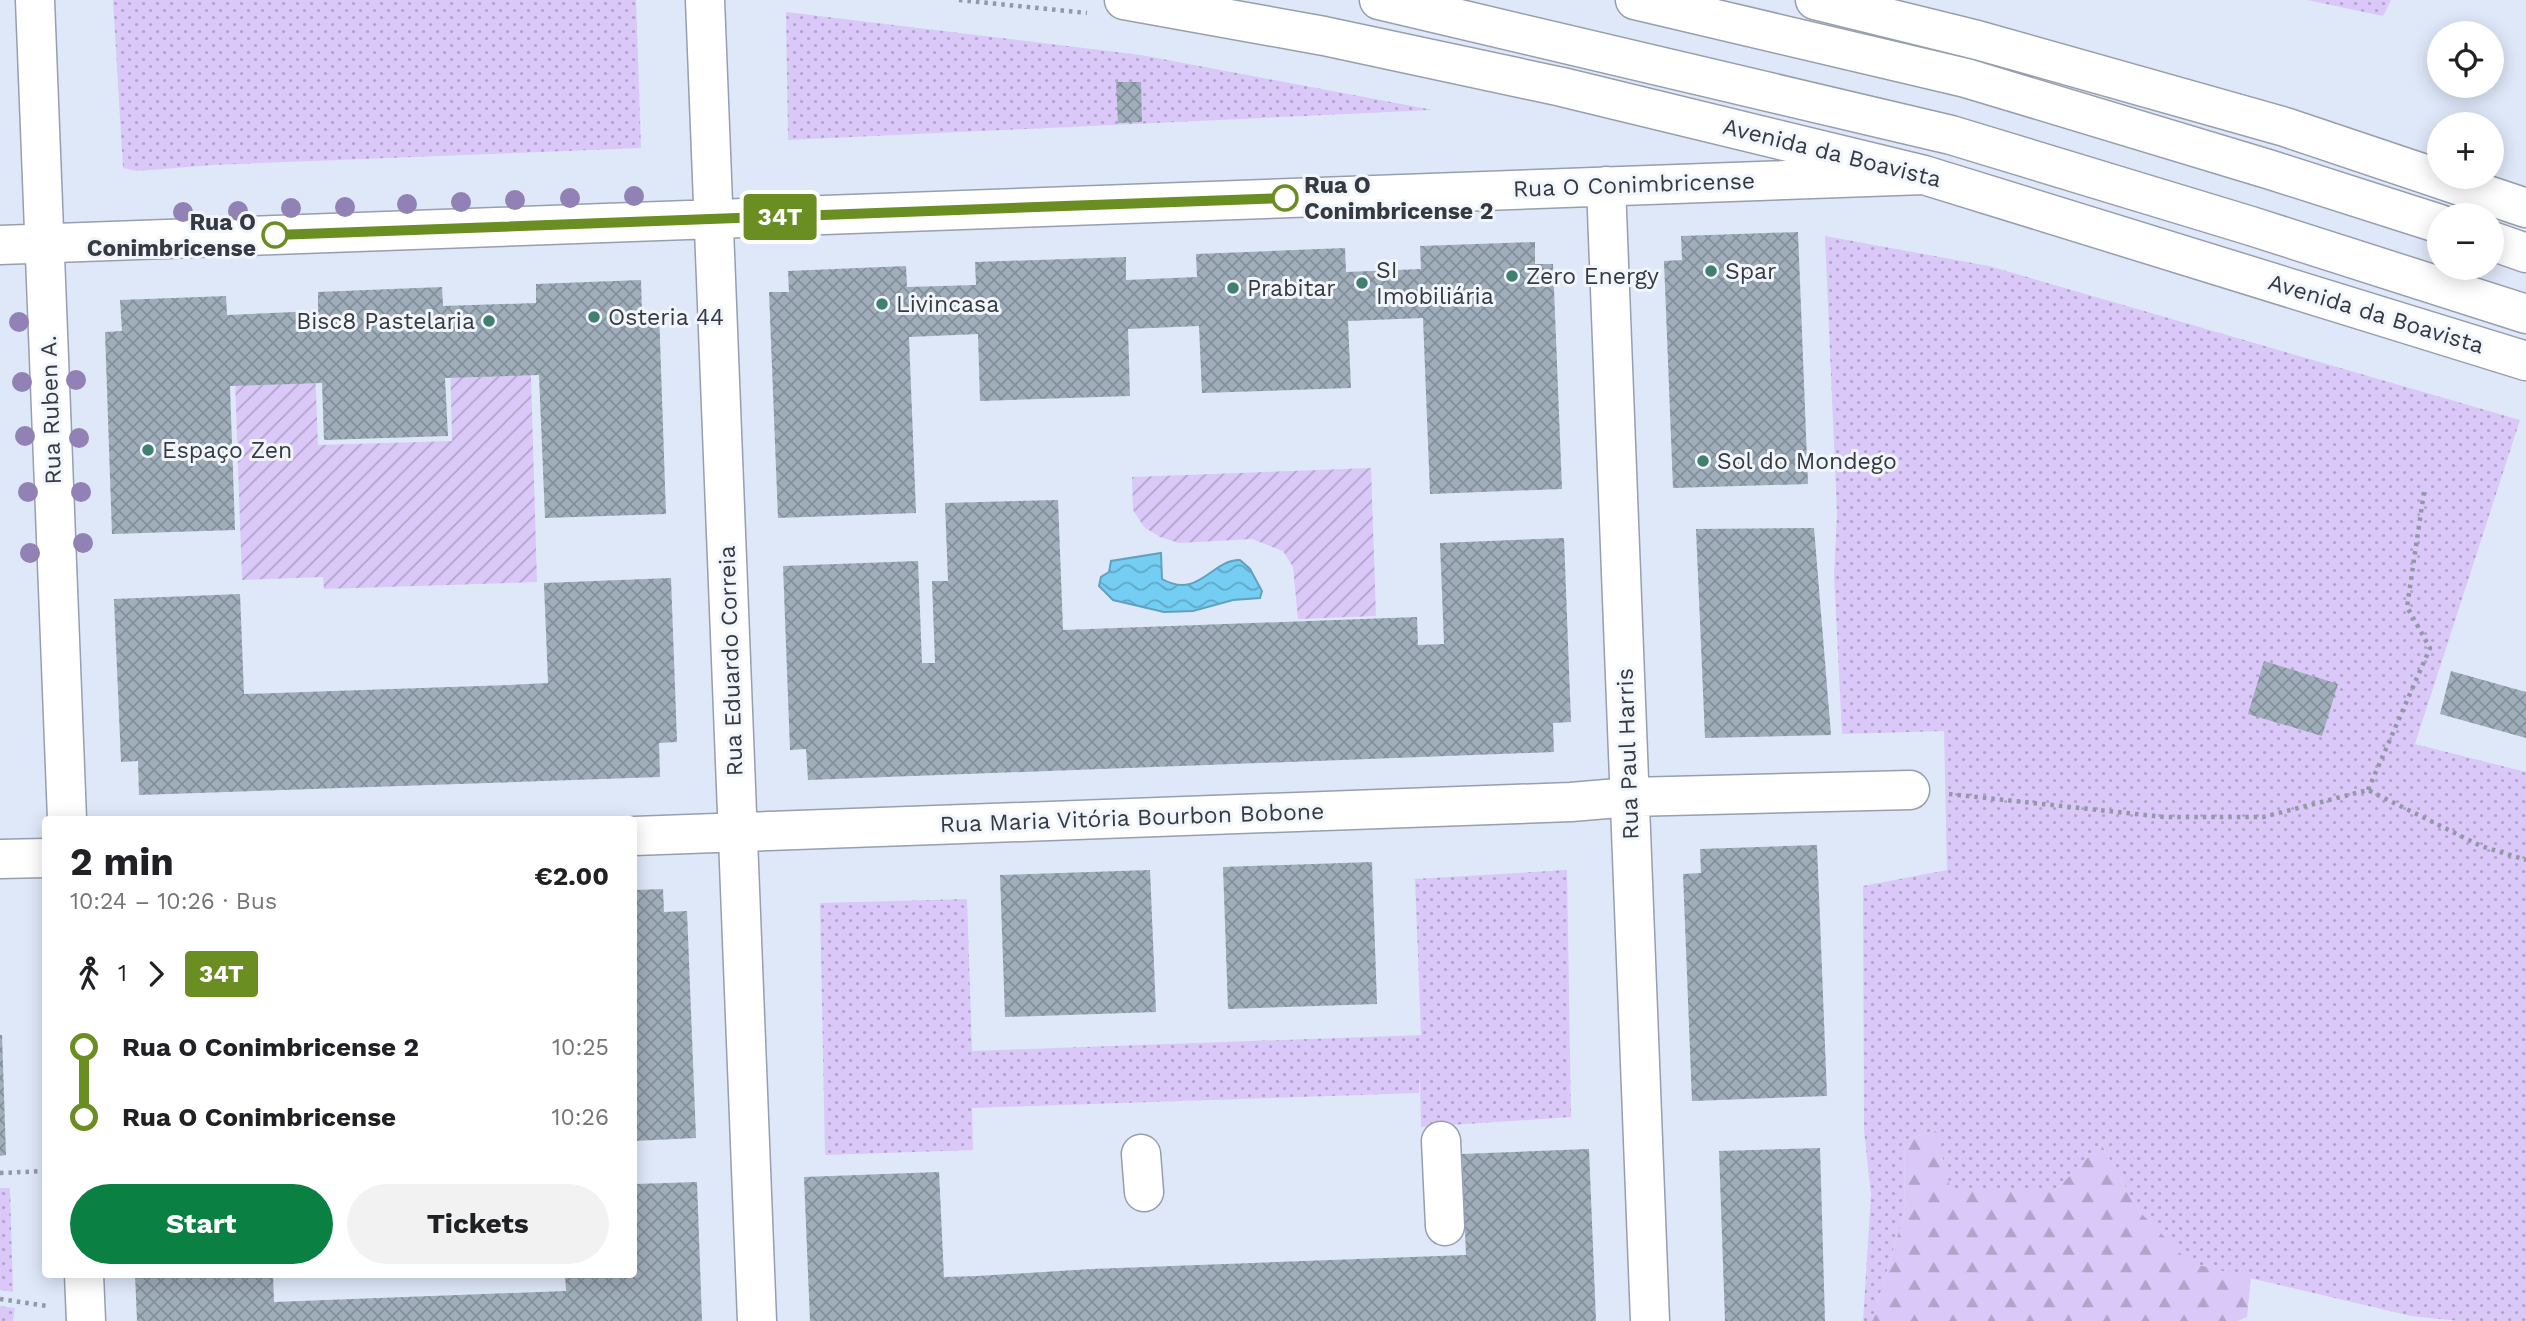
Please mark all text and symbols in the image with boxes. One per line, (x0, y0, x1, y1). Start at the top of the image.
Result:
map controls (2427, 21, 2504, 280)
button: locate (2427, 21, 2504, 98)
button: + (2427, 112, 2504, 189)
street label: Avenida da Boavista (1720, 113, 1944, 193)
street label: Rua O Conimbricense (1513, 167, 1755, 203)
place label: Rua O Conimbricense 2 (1304, 172, 1493, 225)
marker: Rua O Conimbricense 2 (1272, 185, 1298, 211)
line badge: 34T (740, 194, 820, 240)
text: 34T (758, 203, 802, 231)
button: − (2427, 203, 2504, 280)
place label: Rua O Conimbricense (87, 209, 256, 262)
marker: Rua O Conimbricense (262, 222, 288, 248)
place label: SI Imobiliária (1376, 257, 1494, 310)
place label: Spar (1725, 258, 1776, 285)
place label: Zero Energy (1526, 263, 1659, 290)
marker: Spar (1703, 263, 1719, 279)
marker: Zero Energy (1504, 268, 1520, 284)
street label: Avenida da Boavista (2265, 268, 2487, 360)
place label: Prabitar (1247, 275, 1336, 302)
marker: SI Imobiliária (1354, 275, 1370, 291)
marker: Prabitar (1225, 280, 1241, 296)
place label: Livincasa (896, 291, 999, 318)
marker: Livincasa (874, 296, 890, 312)
place label: Osteria 44 (608, 304, 724, 331)
place label: Bisc8 Pastelaria (296, 308, 475, 335)
marker: Osteria 44 (586, 309, 602, 325)
marker: Bisc8 Pastelaria (481, 313, 497, 329)
street label: Rua Ruben A. (35, 335, 67, 485)
place label: Espaço Zen (162, 437, 292, 464)
marker: Espaço Zen (140, 442, 156, 458)
place label: Sol do Mondego (1717, 448, 1897, 475)
marker: Sol do Mondego (1695, 453, 1711, 469)
street label: Rua Eduardo Correia (713, 545, 749, 777)
street label: Rua Paul Harris (1612, 668, 1644, 840)
street label: Rua Maria Vitória Bourbon Bobone (939, 798, 1325, 838)
text: 2 min (70, 840, 174, 884)
text: €2.00 (534, 861, 609, 891)
text: 10:24 – 10:26 · Bus (70, 888, 277, 915)
icon: walk (70, 955, 108, 993)
icon: forward (137, 955, 175, 993)
text: 1 (118, 960, 127, 987)
text: 34T (199, 960, 244, 988)
text: Rua O Conimbricense 2 (122, 1032, 419, 1062)
text: 10:25 (552, 1034, 609, 1061)
text: Rua O Conimbricense (122, 1102, 396, 1132)
text: 10:26 (552, 1104, 609, 1131)
button: Start (70, 1184, 333, 1264)
button: Tickets (347, 1184, 609, 1264)

